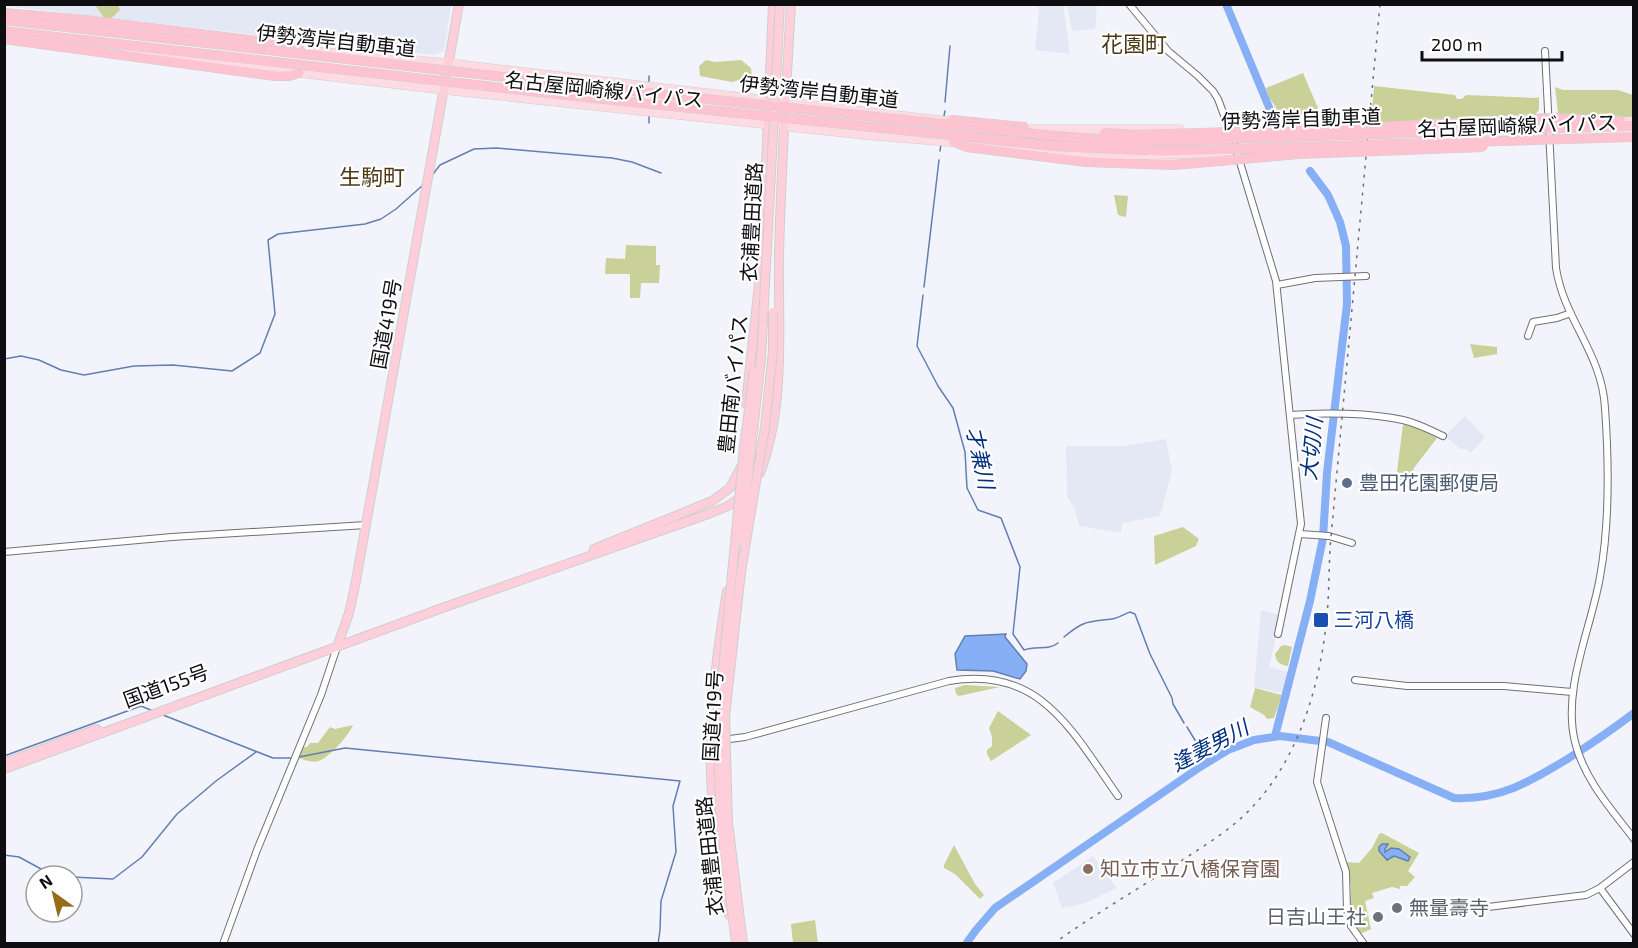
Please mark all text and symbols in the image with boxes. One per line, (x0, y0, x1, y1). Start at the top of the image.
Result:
street label: 伊勢湾岸自動車道 (255, 20, 417, 60)
scale bar (1422, 24, 1562, 62)
district label: 花園町 (1101, 30, 1167, 56)
text: 200 m (1431, 33, 1483, 55)
street label: 名古屋岡崎線バイパス (504, 67, 705, 111)
street label: 伊勢湾岸自動車道 (738, 71, 900, 111)
street label: 伊勢湾岸自動車道 (1221, 103, 1381, 133)
street label: 名古屋岡崎線バイパス (1417, 110, 1617, 140)
street label: 衣浦豊田道路 (736, 161, 766, 282)
district label: 生駒町 (339, 163, 405, 189)
street label: 国道419号 (365, 277, 405, 371)
street label: 豊田南バイパス (713, 313, 751, 455)
water label: 大切川 (1295, 414, 1326, 481)
water label: 才兼川 (963, 424, 1001, 493)
place label: 豊田花園郵便局 (1359, 470, 1499, 494)
marker: 豊田花園郵便局 (1340, 476, 1354, 490)
place label: 三河八橋 (1334, 607, 1414, 631)
marker: 三河八橋 (1312, 611, 1330, 629)
street label: 国道155号 (120, 658, 212, 712)
street label: 国道419号 (698, 670, 726, 762)
water label: 逢妻男川 (1166, 713, 1254, 775)
street label: 衣浦豊田道路 (691, 795, 727, 917)
place label: 知立市立八橋保育園 (1100, 856, 1280, 880)
marker: 知立市立八橋保育園 (1081, 862, 1095, 876)
north arrow (24, 864, 84, 924)
text: N (35, 870, 55, 892)
place label: 無量壽寺 (1409, 895, 1489, 919)
marker: 無量壽寺 (1390, 901, 1404, 915)
place label: 日吉山王社 (1266, 904, 1366, 928)
marker: 日吉山王社 (1371, 910, 1385, 924)

